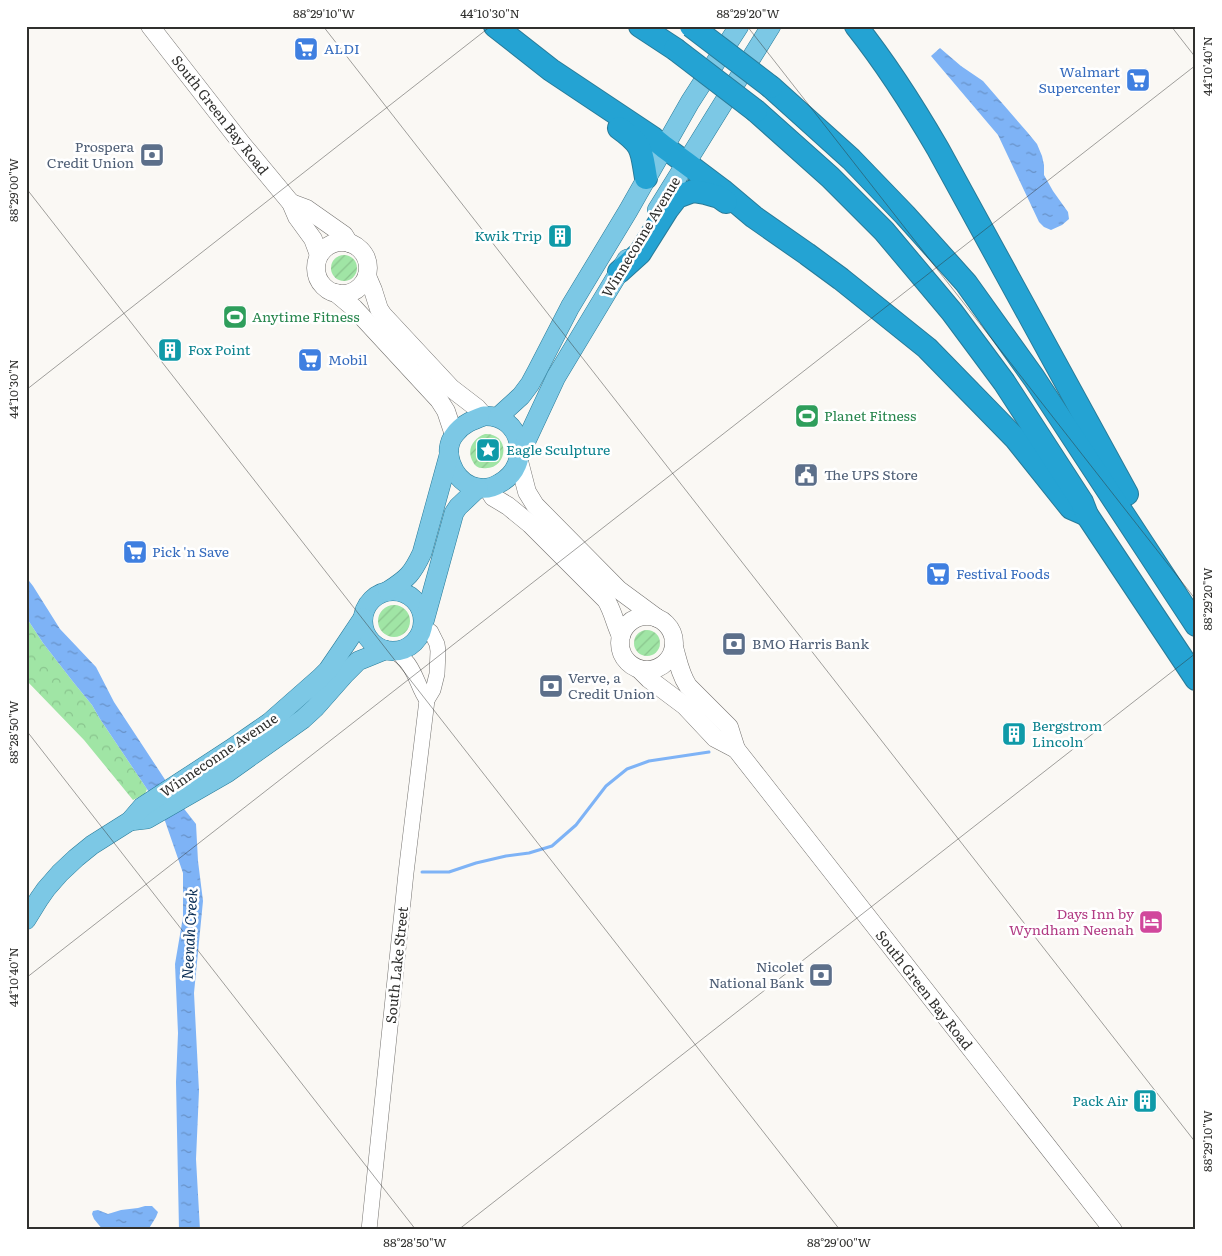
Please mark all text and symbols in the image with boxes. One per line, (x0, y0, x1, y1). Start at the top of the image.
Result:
text: 88°29'10"W (293, 4, 355, 22)
text: 44°10'30"N (460, 4, 520, 22)
text: 88°29'20"W (716, 4, 780, 22)
supermarket icon: ALDI (293, 36, 319, 62)
text: 44°10'40"N (1198, 36, 1216, 96)
place label: ALDI (324, 38, 360, 58)
street label: South Green Bay Road (168, 50, 274, 179)
place label: Walmart Supercenter (1038, 61, 1120, 97)
supermarket icon: Walmart Supercenter (1125, 67, 1151, 93)
place label: Prospera Credit Union (47, 136, 134, 172)
bank icon: Prospera Credit Union (139, 142, 165, 168)
text: 88°29'00"W (4, 158, 22, 222)
street label: Winneconne Avenue (596, 172, 684, 301)
building icon: Kwik Trip (547, 223, 573, 249)
place label: Kwik Trip (474, 225, 542, 245)
sports icon: Anytime Fitness (222, 304, 248, 330)
place label: Anytime Fitness (252, 306, 360, 326)
building icon: Fox Point (157, 337, 183, 363)
place label: Fox Point (188, 339, 251, 359)
supermarket icon: Mobil (297, 347, 323, 373)
place label: Mobil (328, 349, 368, 369)
text: 44°10'30"N (4, 359, 22, 419)
sports icon: Planet Fitness (794, 403, 820, 429)
place label: Planet Fitness (824, 405, 916, 425)
place icon: Eagle Sculpture (475, 437, 501, 463)
place label: Eagle Sculpture (506, 439, 610, 459)
public building icon: The UPS Store (793, 462, 819, 488)
place label: The UPS Store (824, 464, 918, 484)
supermarket icon: Pick 'n Save (122, 539, 148, 565)
place label: Pick 'n Save (152, 541, 229, 561)
supermarket icon: Festival Foods (925, 561, 951, 587)
place label: Festival Foods (956, 563, 1050, 583)
text: 88°29'20"W (1198, 567, 1216, 631)
bank icon: BMO Harris Bank (721, 631, 747, 657)
place label: BMO Harris Bank (752, 633, 870, 653)
place label: Verve, a Credit Union (568, 667, 655, 703)
bank icon: Verve, a Credit Union (538, 673, 564, 699)
text: 88°28'50"W (4, 700, 22, 764)
street label: Winneconne Avenue (156, 707, 281, 801)
place label: Bergstrom Lincoln (1032, 715, 1103, 751)
building icon: Bergstrom Lincoln (1001, 721, 1027, 747)
water label: Neenah Creek (175, 887, 202, 980)
place label: Days Inn by Wyndham Neenah (1009, 903, 1135, 939)
street label: South Lake Street (380, 905, 412, 1024)
hotel icon: Days Inn by Wyndham Neenah (1138, 909, 1164, 935)
street label: South Green Bay Road (872, 925, 978, 1054)
text: 44°10'40"N (4, 947, 22, 1007)
place label: Nicolet National Bank (709, 956, 804, 992)
bank icon: Nicolet National Bank (808, 962, 834, 988)
building icon: Pack Air (1132, 1088, 1158, 1114)
place label: Pack Air (1072, 1090, 1128, 1110)
text: 88°29'10"W (1198, 1110, 1216, 1172)
text: 88°28'50"W (383, 1233, 447, 1251)
text: 88°29'00"W (807, 1233, 871, 1251)

